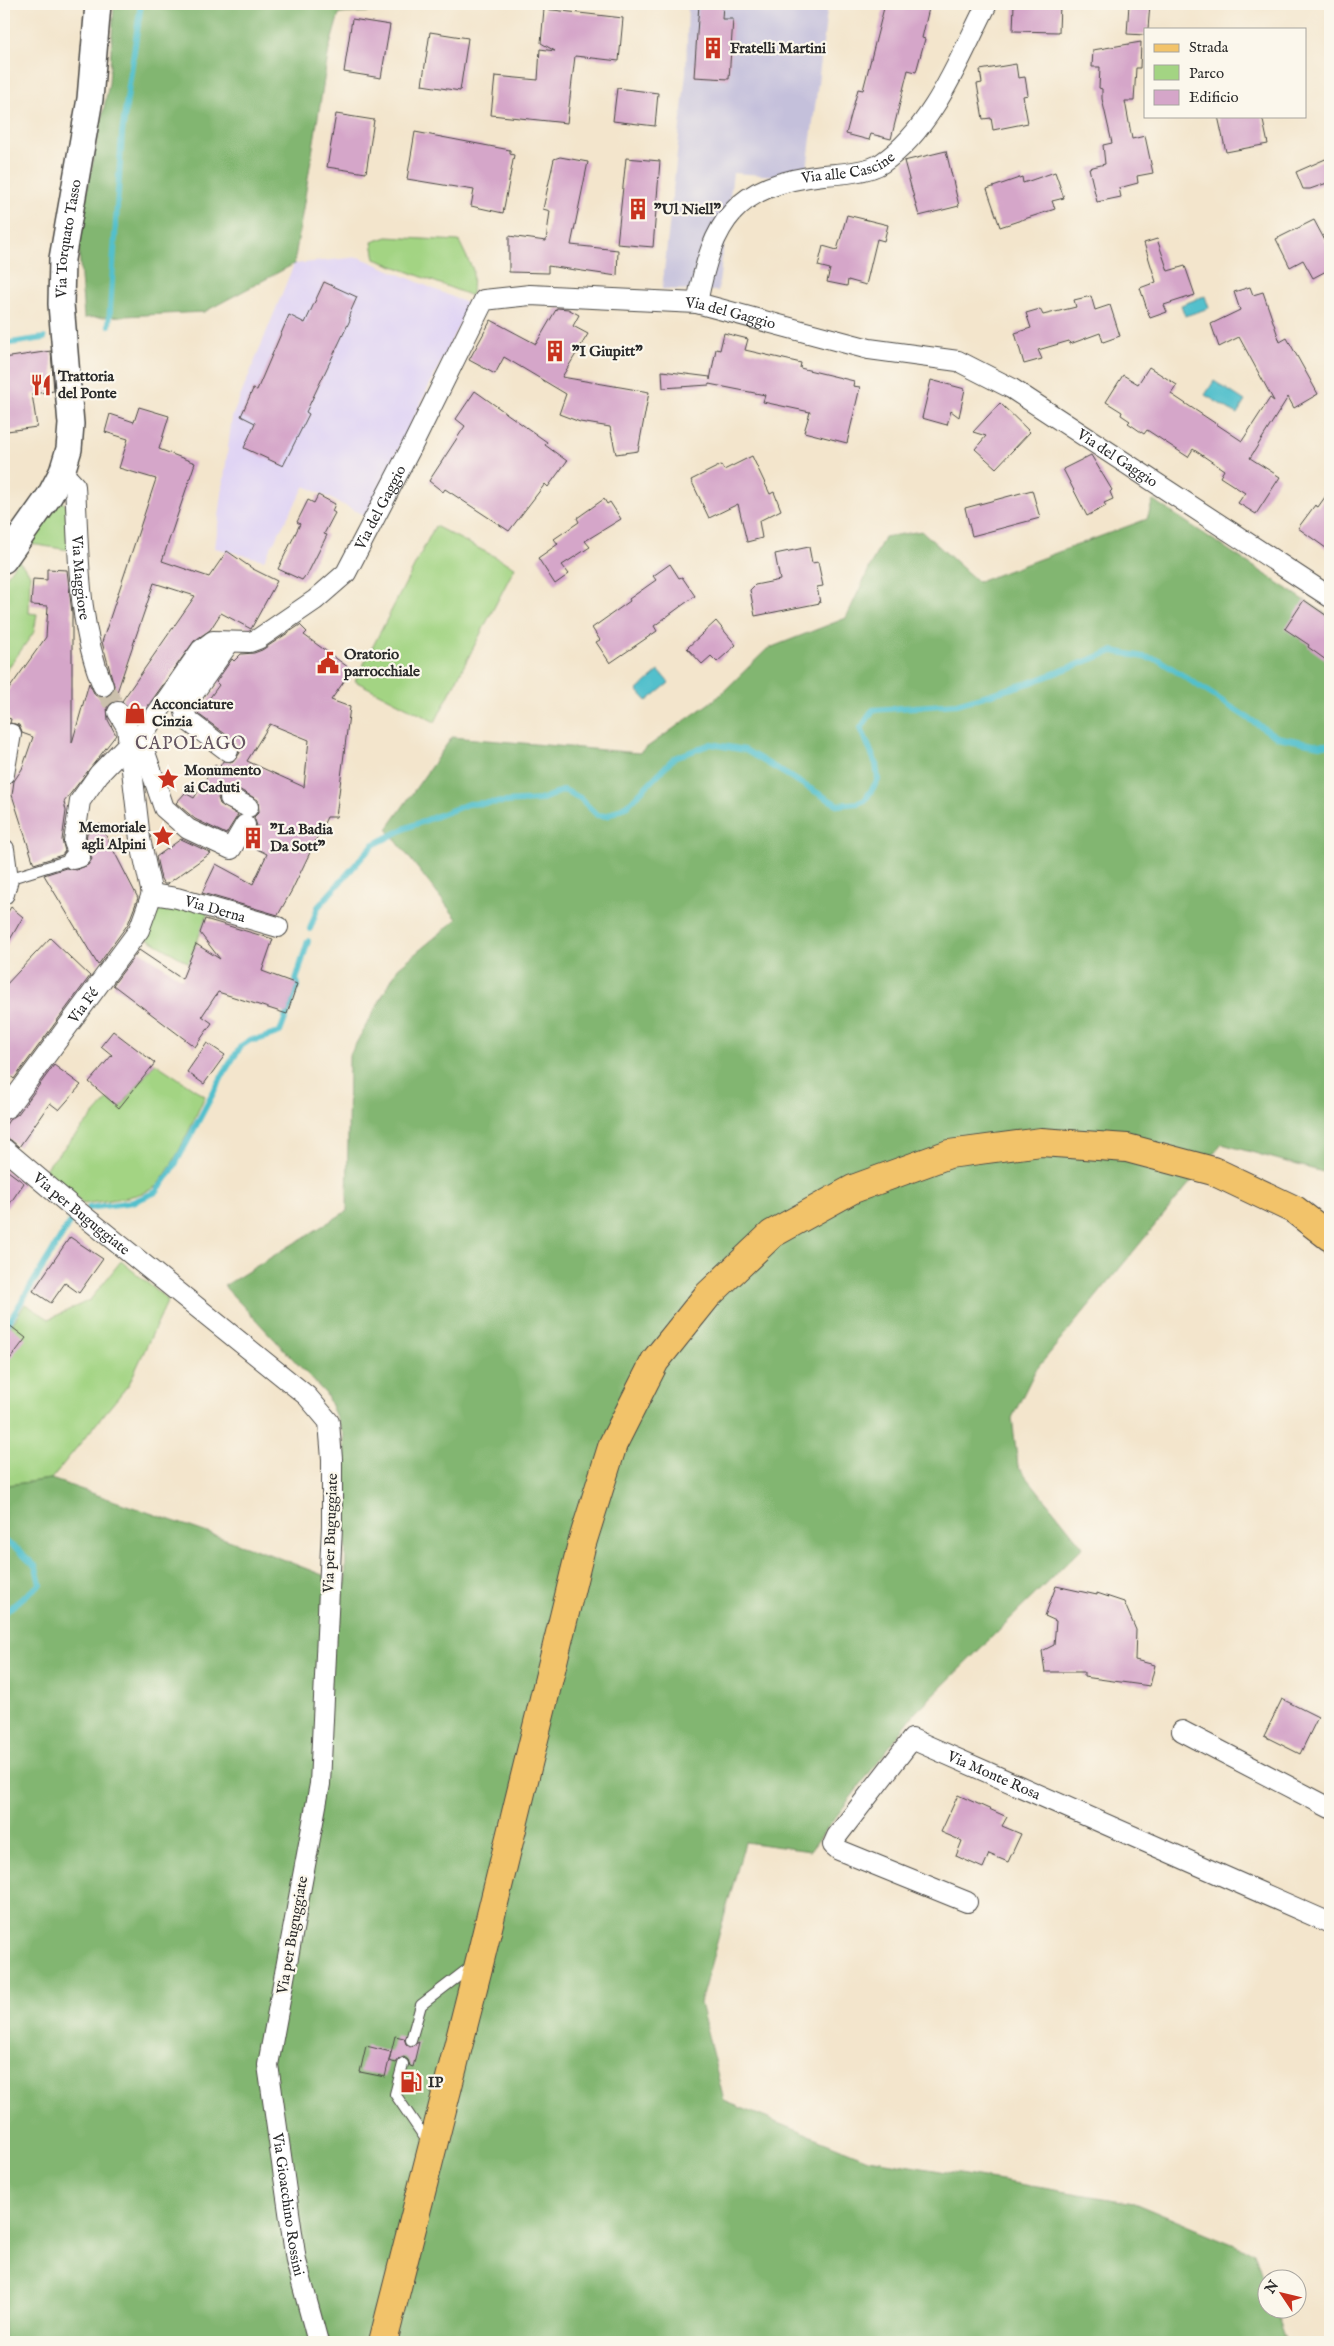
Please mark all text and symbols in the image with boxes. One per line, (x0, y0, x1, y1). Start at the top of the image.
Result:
legend (1144, 28, 1306, 118)
building icon: Fratelli Martini (700, 35, 726, 61)
text: Strada (1189, 38, 1229, 57)
place label: Fratelli Martini (730, 39, 826, 58)
text: Parco (1189, 64, 1224, 83)
text: Edificio (1189, 88, 1239, 107)
street label: Via alle Cascine (799, 148, 899, 188)
street label: Via Torquato Tasso (52, 178, 86, 299)
building icon: "Ul Niell" (625, 196, 651, 222)
place label: "Ul Niell" (654, 200, 722, 219)
street label: Via del Gaggio (684, 293, 778, 334)
building icon: "I Giupitt" (542, 338, 568, 364)
place label: "I Giupitt" (572, 342, 643, 361)
place label: Trattoria del Ponte (57, 367, 117, 403)
restaurant icon: Trattoria del Ponte (28, 372, 54, 398)
street label: Via del Gaggio (1072, 424, 1161, 492)
street label: Via del Gaggio (350, 462, 410, 554)
street label: Via Maggiore (67, 534, 94, 622)
place label: Oratorio parrocchiale (343, 645, 420, 681)
public building icon: Oratorio parrocchiale (315, 650, 341, 676)
place label: Acconciature Cinzia (151, 695, 233, 731)
shop icon: Acconciature Cinzia (122, 700, 148, 726)
district label: CAPOLAGO (135, 733, 247, 756)
place label: Monumento ai Caduti (184, 761, 261, 797)
place icon: Monumento ai Caduti (155, 766, 181, 792)
place label: Memoriale agli Alpini (79, 818, 146, 854)
place label: "La Badia Da Sott" (270, 820, 333, 856)
place icon: Memoriale agli Alpini (150, 823, 176, 849)
building icon: "La Badia Da Sott" (240, 825, 266, 851)
street label: Via Derna (181, 891, 248, 927)
street label: Via Fé (64, 984, 103, 1028)
street label: Via per Buguggiate (28, 1168, 134, 1259)
street label: Via per Buguggiate (319, 1473, 342, 1594)
street label: Via Monte Rosa (943, 1746, 1044, 1805)
street label: Via per Buguggiate (273, 1874, 312, 1997)
fuel station icon: IP (398, 2069, 424, 2095)
place label: IP (428, 2073, 443, 2092)
street label: Via Gioacchino Rossini (268, 2131, 309, 2278)
north arrow (1256, 2268, 1306, 2318)
text: N (1261, 2277, 1283, 2298)

